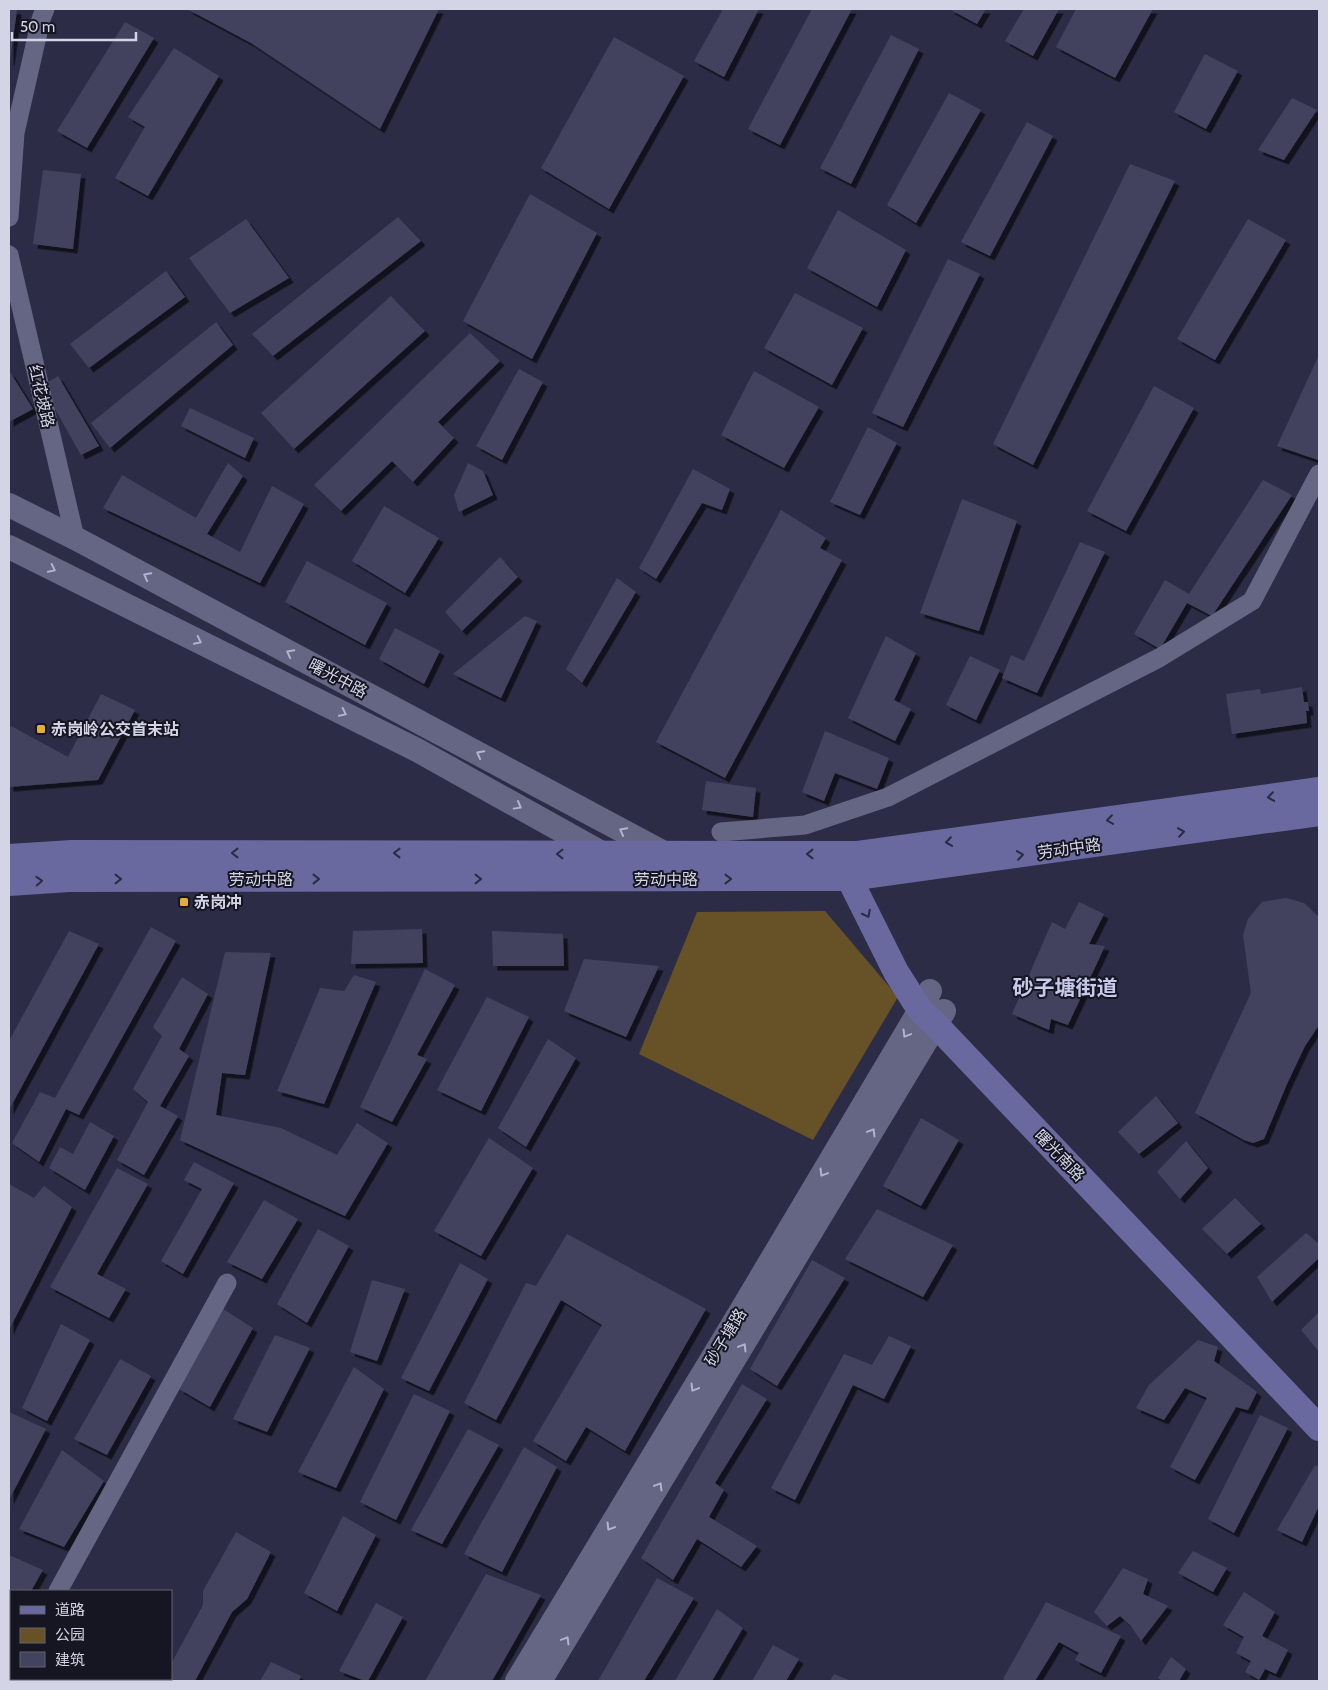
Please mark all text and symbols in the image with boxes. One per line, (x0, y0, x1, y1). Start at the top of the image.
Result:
scale bar (12, 10, 136, 42)
text: 50 m (20, 18, 55, 36)
street label: 红花坡路 (25, 363, 58, 429)
one-way arrow (47, 563, 56, 573)
one-way arrow (143, 572, 152, 582)
one-way arrow (193, 635, 202, 645)
one-way arrow (286, 649, 295, 659)
street label: 曙光中路 (305, 655, 370, 702)
one-way arrow (338, 707, 347, 717)
place label: 赤岗岭公交首末站 (51, 720, 179, 739)
marker: 赤岗岭公交首末站 (35, 723, 47, 735)
one-way arrow (476, 750, 485, 760)
one-way arrow (1267, 791, 1275, 801)
one-way arrow (512, 800, 521, 810)
one-way arrow (1106, 814, 1114, 825)
one-way arrow (619, 827, 628, 837)
one-way arrow (1177, 828, 1185, 838)
street label: 劳动中路 (1036, 835, 1102, 862)
one-way arrow (945, 836, 953, 847)
one-way arrow (230, 848, 238, 858)
one-way arrow (393, 848, 400, 858)
one-way arrow (555, 849, 563, 859)
one-way arrow (805, 849, 813, 859)
one-way arrow (1016, 850, 1024, 861)
street label: 劳动中路 (229, 870, 293, 889)
street label: 劳动中路 (634, 870, 698, 889)
one-way arrow (114, 874, 122, 884)
one-way arrow (312, 874, 320, 884)
one-way arrow (474, 874, 482, 884)
one-way arrow (724, 874, 732, 884)
one-way arrow (35, 875, 43, 886)
place label: 赤岗冲 (194, 893, 242, 912)
marker: 赤岗冲 (178, 896, 190, 908)
one-way arrow (861, 909, 871, 918)
district label: 砂子塘街道 (1013, 975, 1118, 1000)
one-way arrow (903, 1028, 913, 1037)
street label: 曙光南路 (1031, 1126, 1089, 1185)
one-way arrow (865, 1129, 875, 1138)
one-way arrow (820, 1168, 830, 1177)
street label: 砂子塘路 (701, 1305, 750, 1370)
one-way arrow (737, 1343, 747, 1352)
one-way arrow (691, 1382, 701, 1391)
one-way arrow (652, 1482, 662, 1491)
one-way arrow (607, 1521, 617, 1530)
legend (10, 1590, 172, 1680)
text: 道路 (55, 1601, 85, 1619)
text: 公园 (55, 1626, 85, 1644)
one-way arrow (559, 1636, 569, 1645)
text: 建筑 (55, 1651, 85, 1669)

